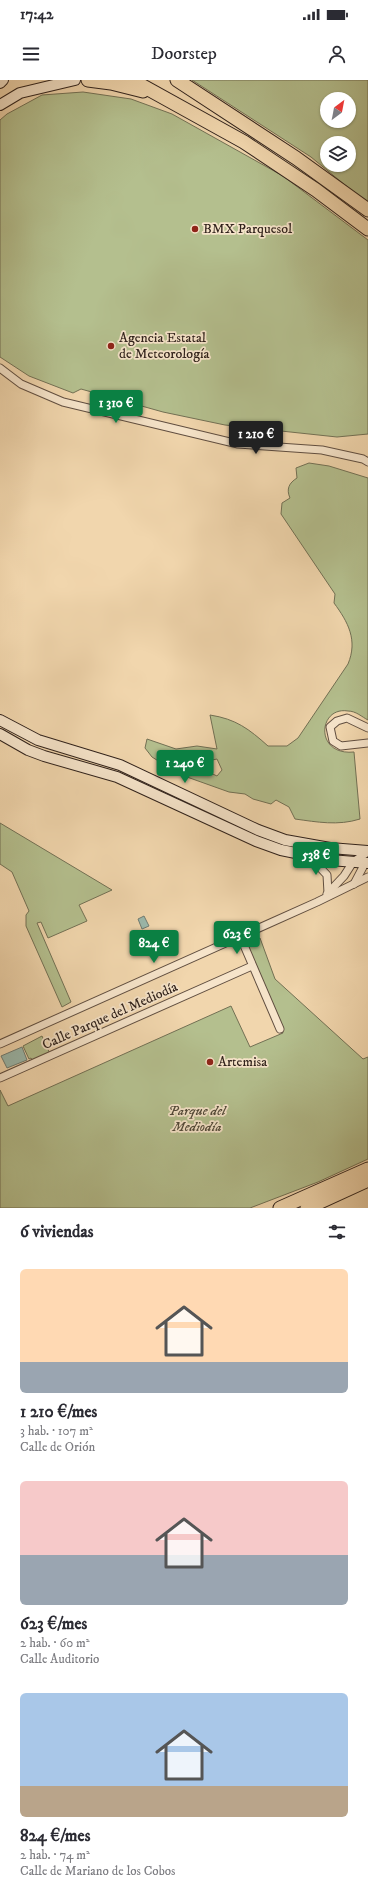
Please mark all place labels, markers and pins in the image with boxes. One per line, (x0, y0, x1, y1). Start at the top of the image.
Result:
place label: BMX Parquesol (203, 220, 293, 238)
marker: BMX Parquesol (190, 224, 200, 234)
place label: Agencia Estatal de Meteorología (119, 329, 210, 363)
marker: Agencia Estatal de Meteorología (106, 341, 116, 351)
pin: 1 310 € (79, 390, 153, 424)
pin: 1 210 € (219, 421, 293, 455)
pin: 1 240 € (148, 750, 222, 784)
pin: 538 € (288, 842, 344, 876)
pin: 623 € (209, 921, 265, 955)
pin: 824 € (126, 930, 182, 964)
place label: Artemisa (218, 1053, 267, 1071)
marker: Artemisa (205, 1057, 215, 1067)

